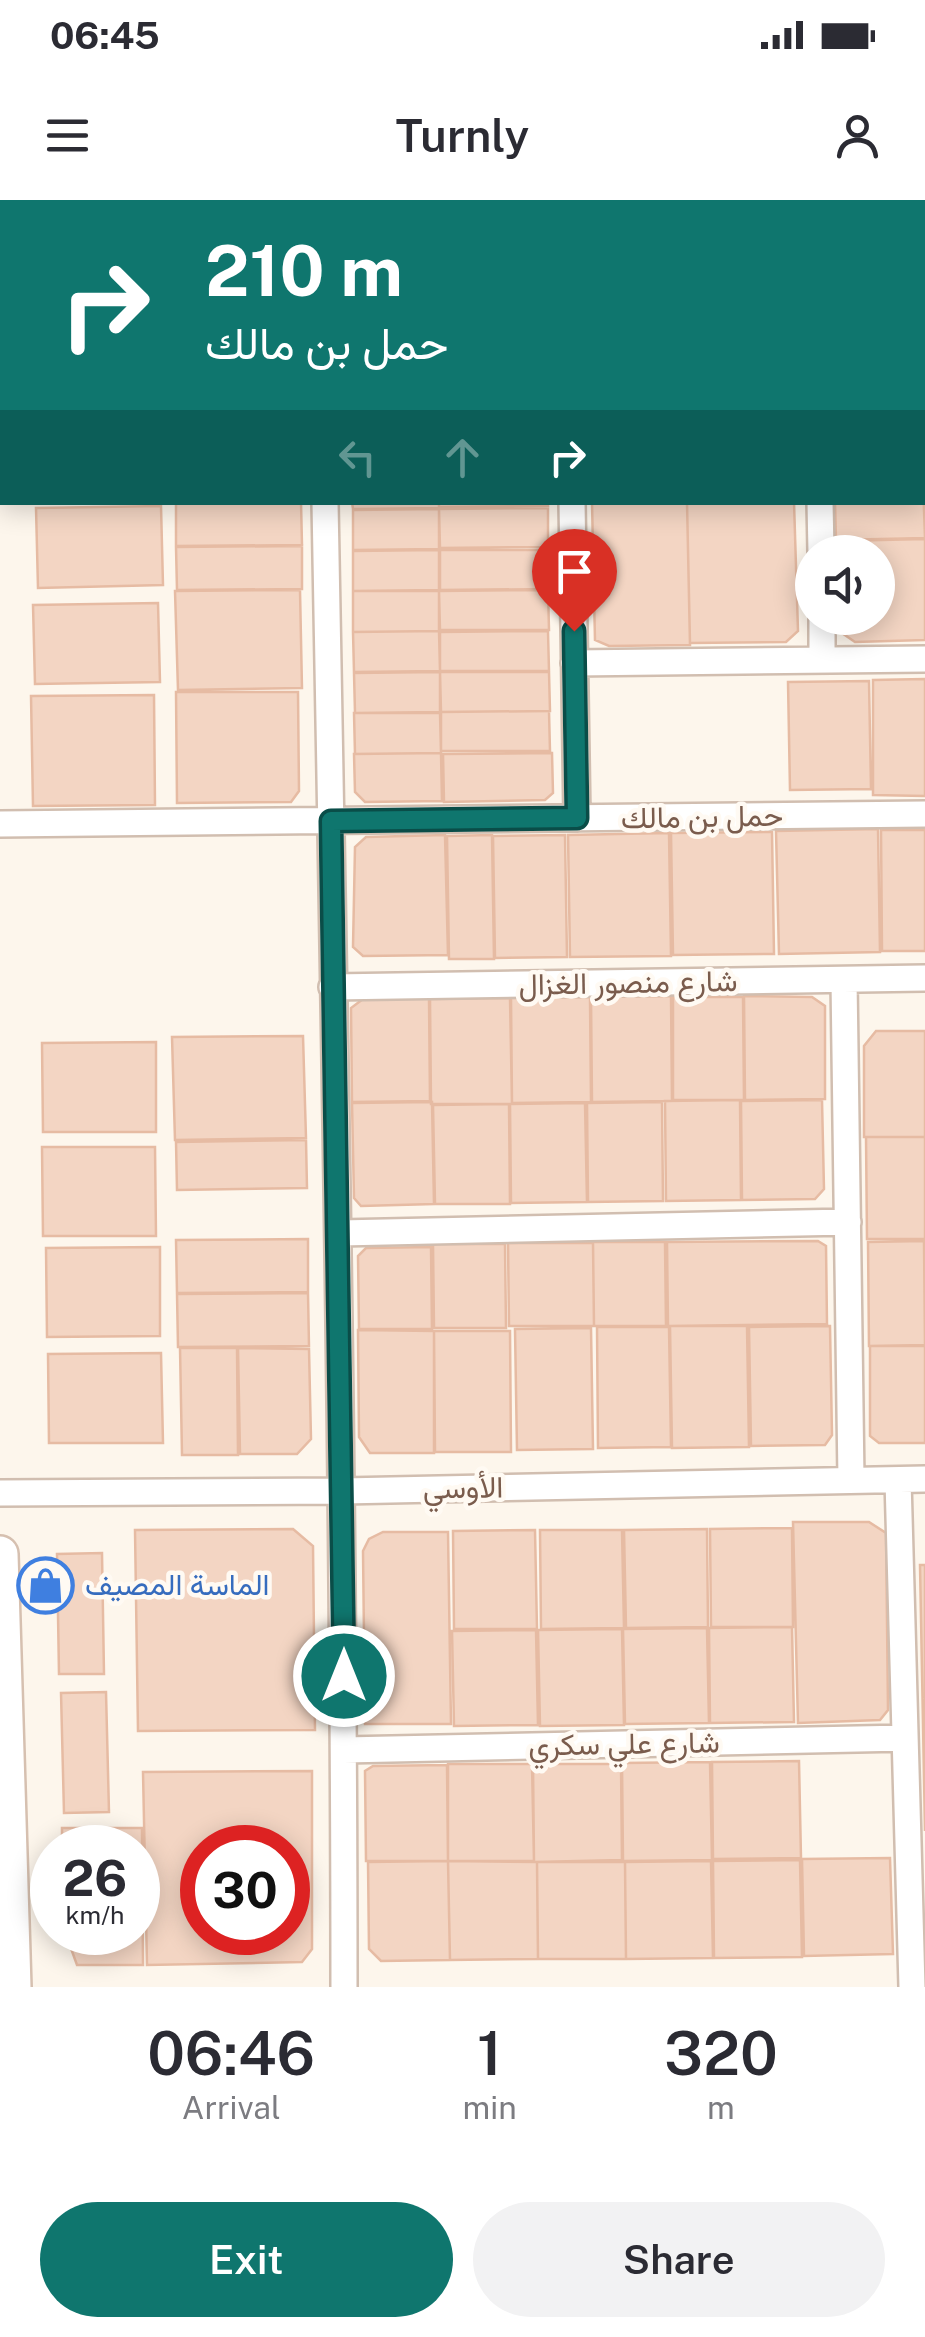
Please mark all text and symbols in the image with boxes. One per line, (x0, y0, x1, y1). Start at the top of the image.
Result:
text: 06:45 (50, 13, 160, 58)
icon: menu (40, 108, 95, 163)
icon: person (830, 108, 885, 163)
text: Turnly (396, 109, 529, 162)
text: 210 m (205, 229, 403, 312)
icon: right (40, 240, 170, 370)
text: حمل بن مالك (205, 316, 448, 369)
icon: left (330, 430, 385, 485)
icon: ahead (435, 430, 490, 485)
icon: right (540, 430, 595, 485)
pin (532, 529, 617, 632)
map controls (795, 535, 895, 635)
button: sound (795, 535, 895, 635)
icon: arrive (547, 544, 602, 599)
street label: حمل بن مالك (621, 797, 783, 836)
street label: شارع منصور الغزال (518, 962, 738, 1005)
street label: الأوسي (422, 1468, 504, 1513)
shop icon: الماسة المصيف (16, 1555, 76, 1615)
place label: الماسة المصيف (85, 1566, 270, 1602)
position arrow (292, 1624, 396, 1728)
street label: شارع علي سكري (528, 1723, 720, 1770)
speed limit sign: 30 (180, 1825, 310, 1955)
text: 26 (63, 1848, 127, 1907)
text: km/h (66, 1900, 124, 1930)
text: 06:46 (147, 2018, 315, 2089)
text: 1 (477, 2018, 502, 2089)
text: 320 (664, 2018, 778, 2089)
text: Arrival (182, 2089, 281, 2126)
text: min (462, 2089, 517, 2126)
text: m (707, 2089, 735, 2126)
button: Exit (40, 2202, 453, 2317)
button: Share (473, 2202, 885, 2317)

